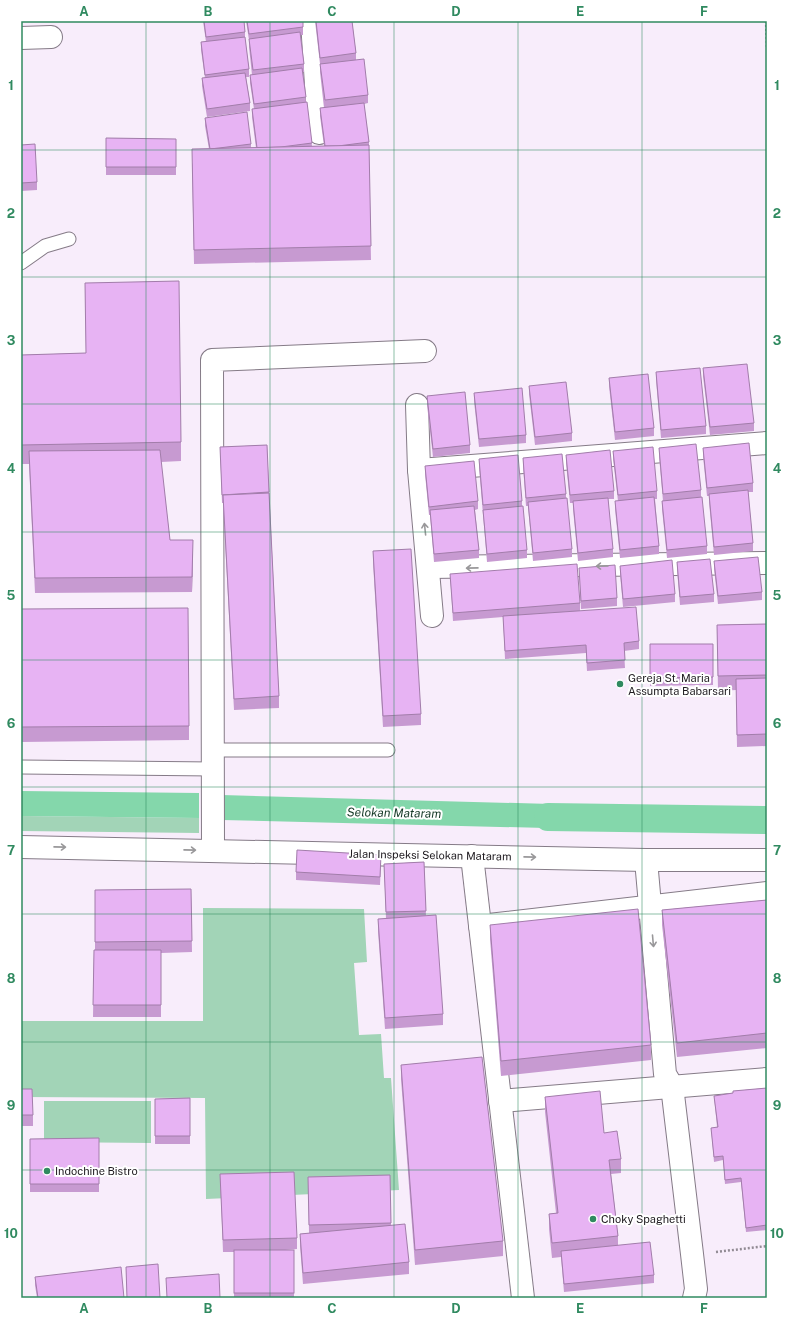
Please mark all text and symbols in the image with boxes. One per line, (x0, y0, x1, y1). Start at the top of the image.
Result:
text: A (79, 4, 89, 19)
text: B (204, 4, 213, 19)
text: C (327, 4, 337, 19)
text: D (451, 4, 461, 19)
text: E (576, 4, 584, 19)
text: F (700, 4, 708, 19)
text: 1 (8, 78, 14, 93)
text: 1 (774, 78, 780, 93)
text: 2 (7, 206, 15, 221)
text: 2 (773, 206, 781, 221)
text: 3 (7, 333, 16, 348)
text: 3 (773, 333, 782, 348)
text: 4 (7, 461, 16, 476)
text: 4 (773, 461, 782, 476)
one-way arrow (421, 522, 429, 535)
one-way arrow (596, 562, 609, 569)
one-way arrow (466, 564, 479, 572)
text: 5 (7, 588, 16, 603)
text: 5 (773, 588, 782, 603)
place label: Gereja St. Maria Assumpta Babarsari (628, 672, 731, 697)
marker: Gereja St. Maria Assumpta Babarsari (615, 679, 625, 689)
text: 6 (7, 716, 16, 731)
text: 6 (773, 716, 782, 731)
water label: Selokan Mataram (347, 805, 441, 821)
text: 7 (7, 843, 15, 858)
text: 7 (773, 843, 781, 858)
one-way arrow (53, 844, 66, 851)
one-way arrow (183, 846, 196, 854)
street label: Jalan Inspeksi Selokan Mataram (348, 848, 512, 862)
one-way arrow (523, 854, 536, 861)
one-way arrow (649, 934, 656, 947)
text: 8 (7, 971, 16, 986)
text: 8 (773, 971, 782, 986)
text: 9 (7, 1098, 15, 1113)
text: 9 (773, 1098, 781, 1113)
place label: Indochine Bistro (55, 1165, 138, 1177)
marker: Indochine Bistro (42, 1166, 52, 1176)
place label: Choky Spaghetti (601, 1213, 686, 1225)
marker: Choky Spaghetti (588, 1214, 598, 1224)
text: 10 (4, 1226, 18, 1241)
text: 10 (770, 1226, 784, 1241)
text: A (79, 1301, 89, 1316)
text: B (204, 1301, 213, 1316)
text: C (327, 1301, 337, 1316)
text: D (451, 1301, 461, 1316)
text: E (576, 1301, 584, 1316)
text: F (700, 1301, 708, 1316)

